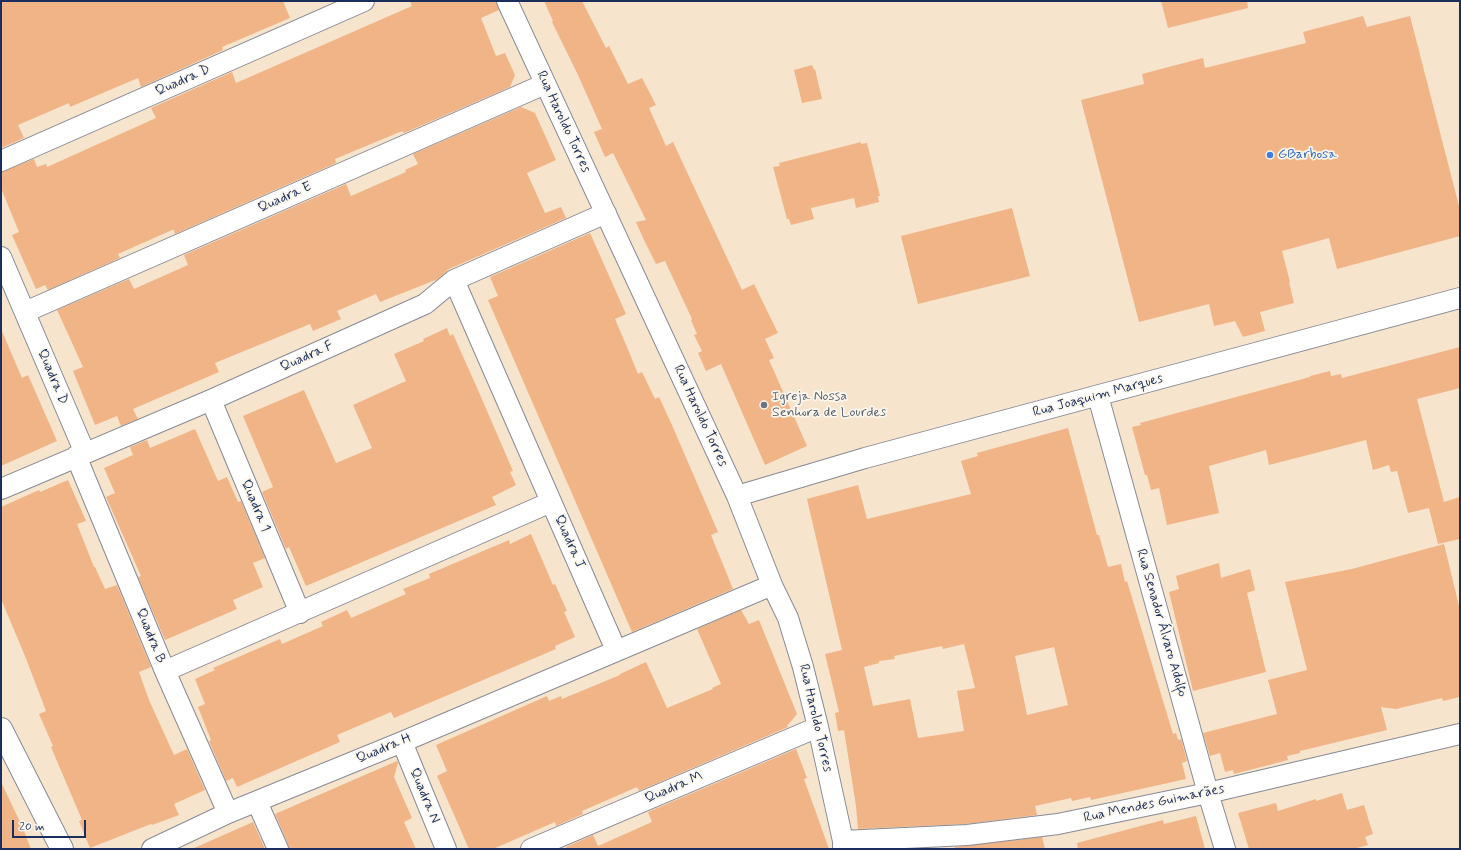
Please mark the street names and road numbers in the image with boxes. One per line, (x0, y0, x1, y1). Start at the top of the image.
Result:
street label: Quadra D (153, 61, 213, 101)
street label: Rua Haroldo Torres (532, 68, 594, 176)
street label: Quadra E (256, 179, 314, 217)
street label: Quadra F (278, 338, 336, 376)
street label: Quadra D (33, 347, 71, 407)
street label: Rua Haroldo Torres (669, 362, 731, 470)
street label: Rua Joaquim Marques (1031, 371, 1165, 421)
street label: Quadra 1 (236, 477, 274, 535)
street label: Quadra J (550, 513, 588, 571)
street label: Rua Senador Álvaro Adolfo (1132, 547, 1190, 699)
street label: Quadra B (131, 606, 169, 666)
street label: Rua Haroldo Torres (794, 662, 836, 774)
street label: Quadra H (354, 730, 414, 768)
street label: Quadra N (405, 766, 443, 826)
street label: Quadra M (643, 768, 705, 808)
street label: Rua Mendes Guimarães (1082, 781, 1226, 827)

